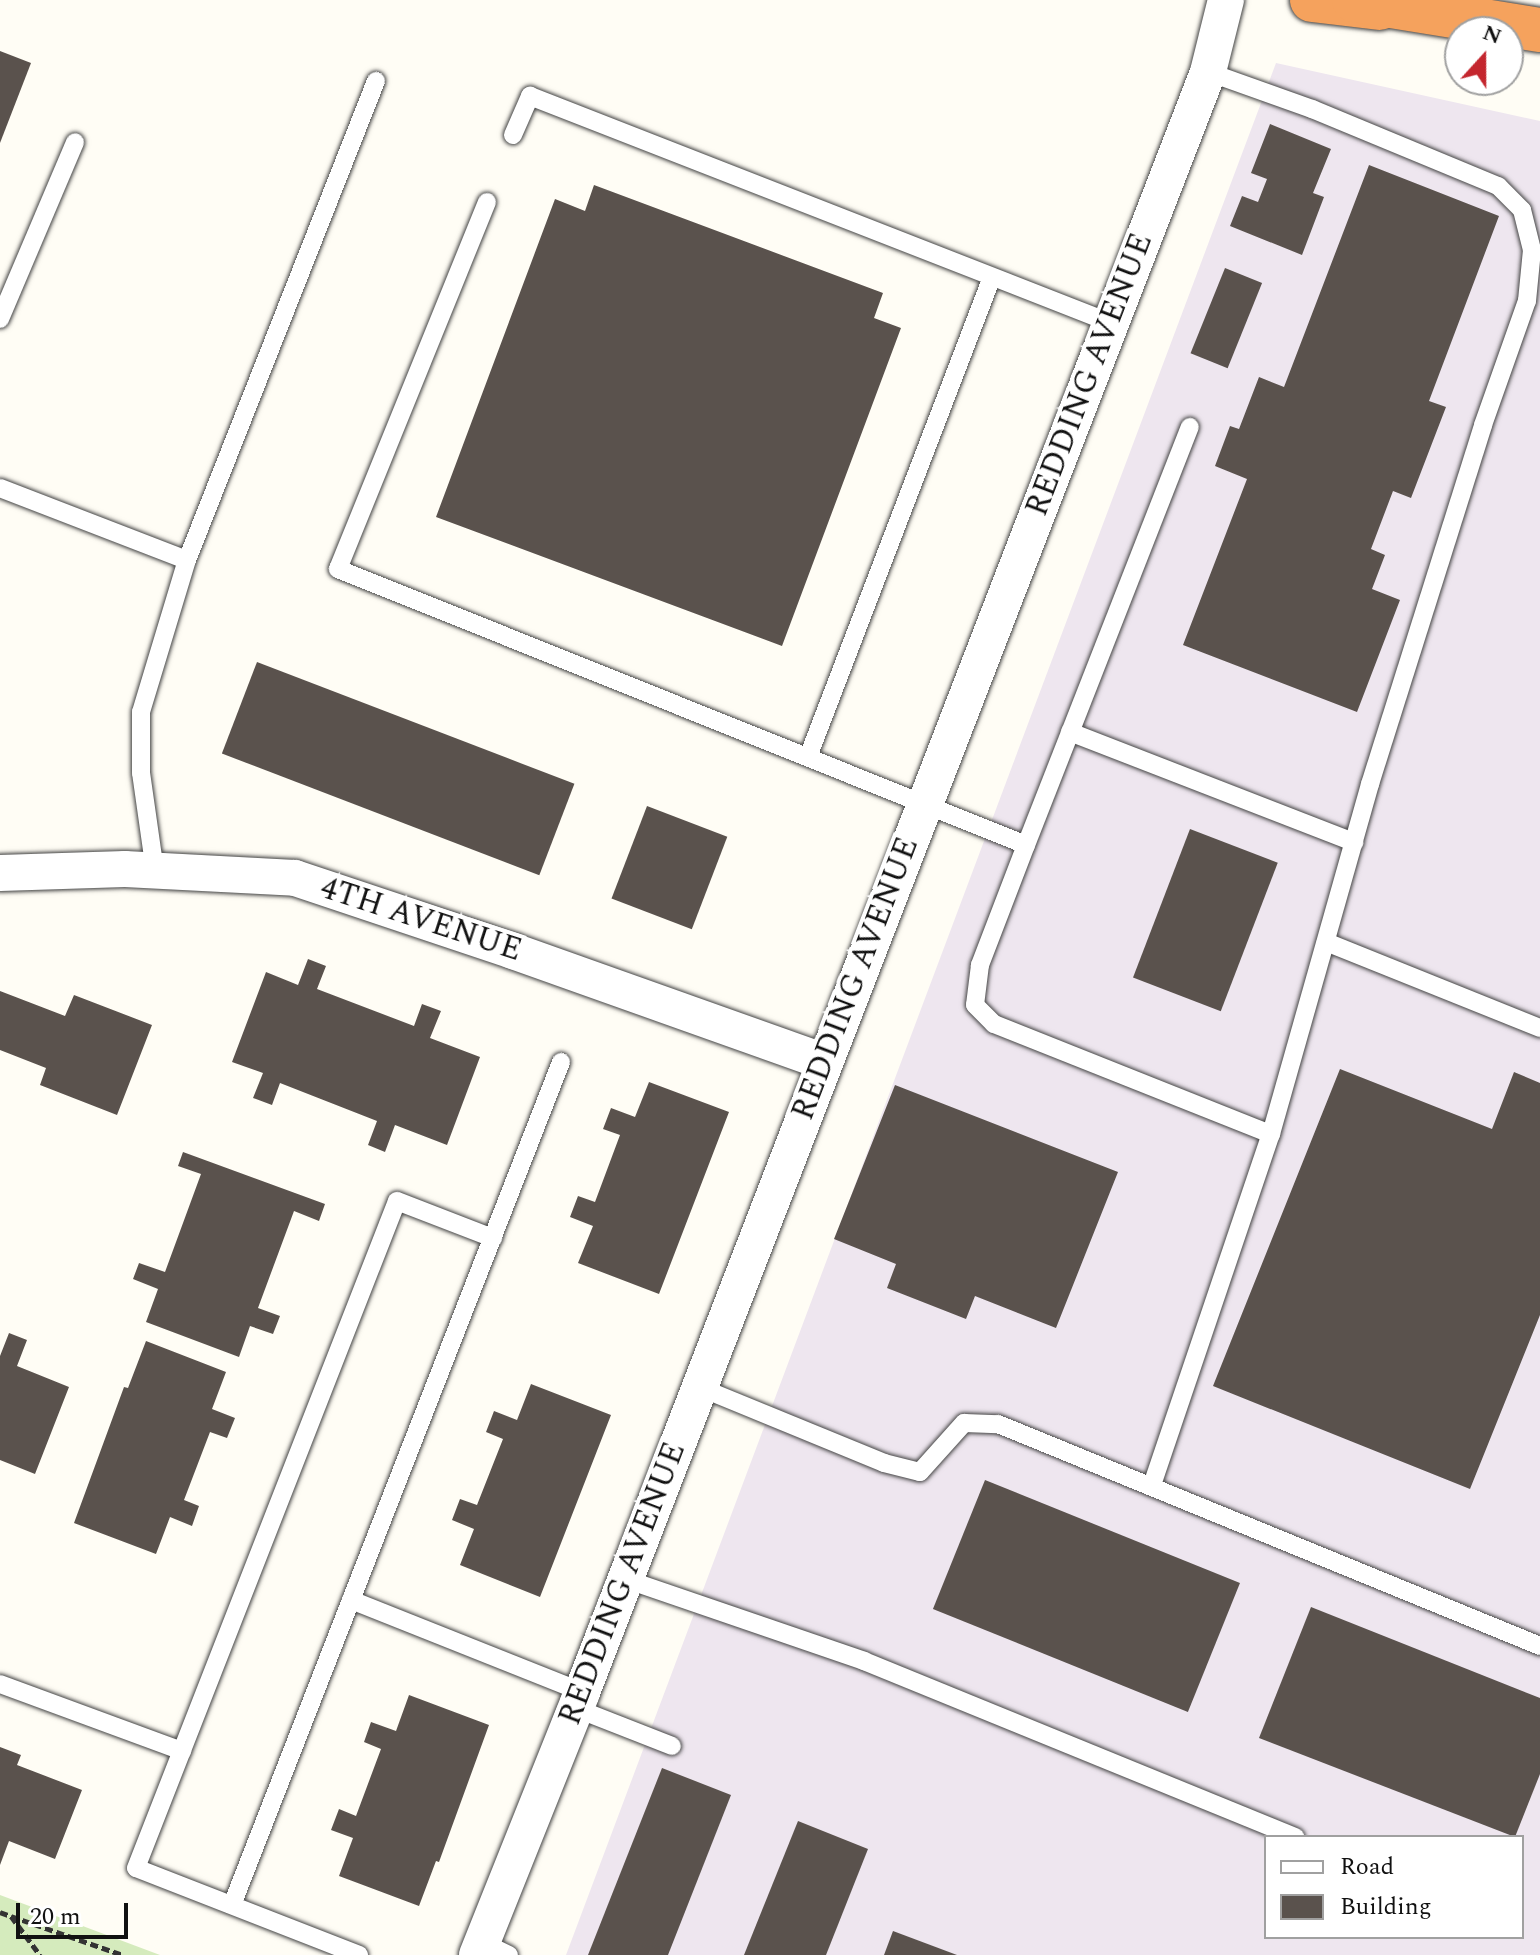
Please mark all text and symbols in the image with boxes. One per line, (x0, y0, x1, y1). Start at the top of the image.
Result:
north arrow (1444, 16, 1524, 96)
text: N (1478, 16, 1506, 54)
street label: REDDING AVENUE (1018, 228, 1162, 522)
street label: REDDING AVENUE (784, 832, 928, 1126)
street label: 4TH AVENUE (316, 869, 526, 971)
street label: REDDING AVENUE (551, 1437, 695, 1731)
legend (1264, 1835, 1524, 1939)
text: Road (1340, 1849, 1394, 1885)
scale bar (20, 1887, 132, 1937)
text: Building (1340, 1889, 1432, 1925)
text: 20 m (30, 1899, 81, 1935)

